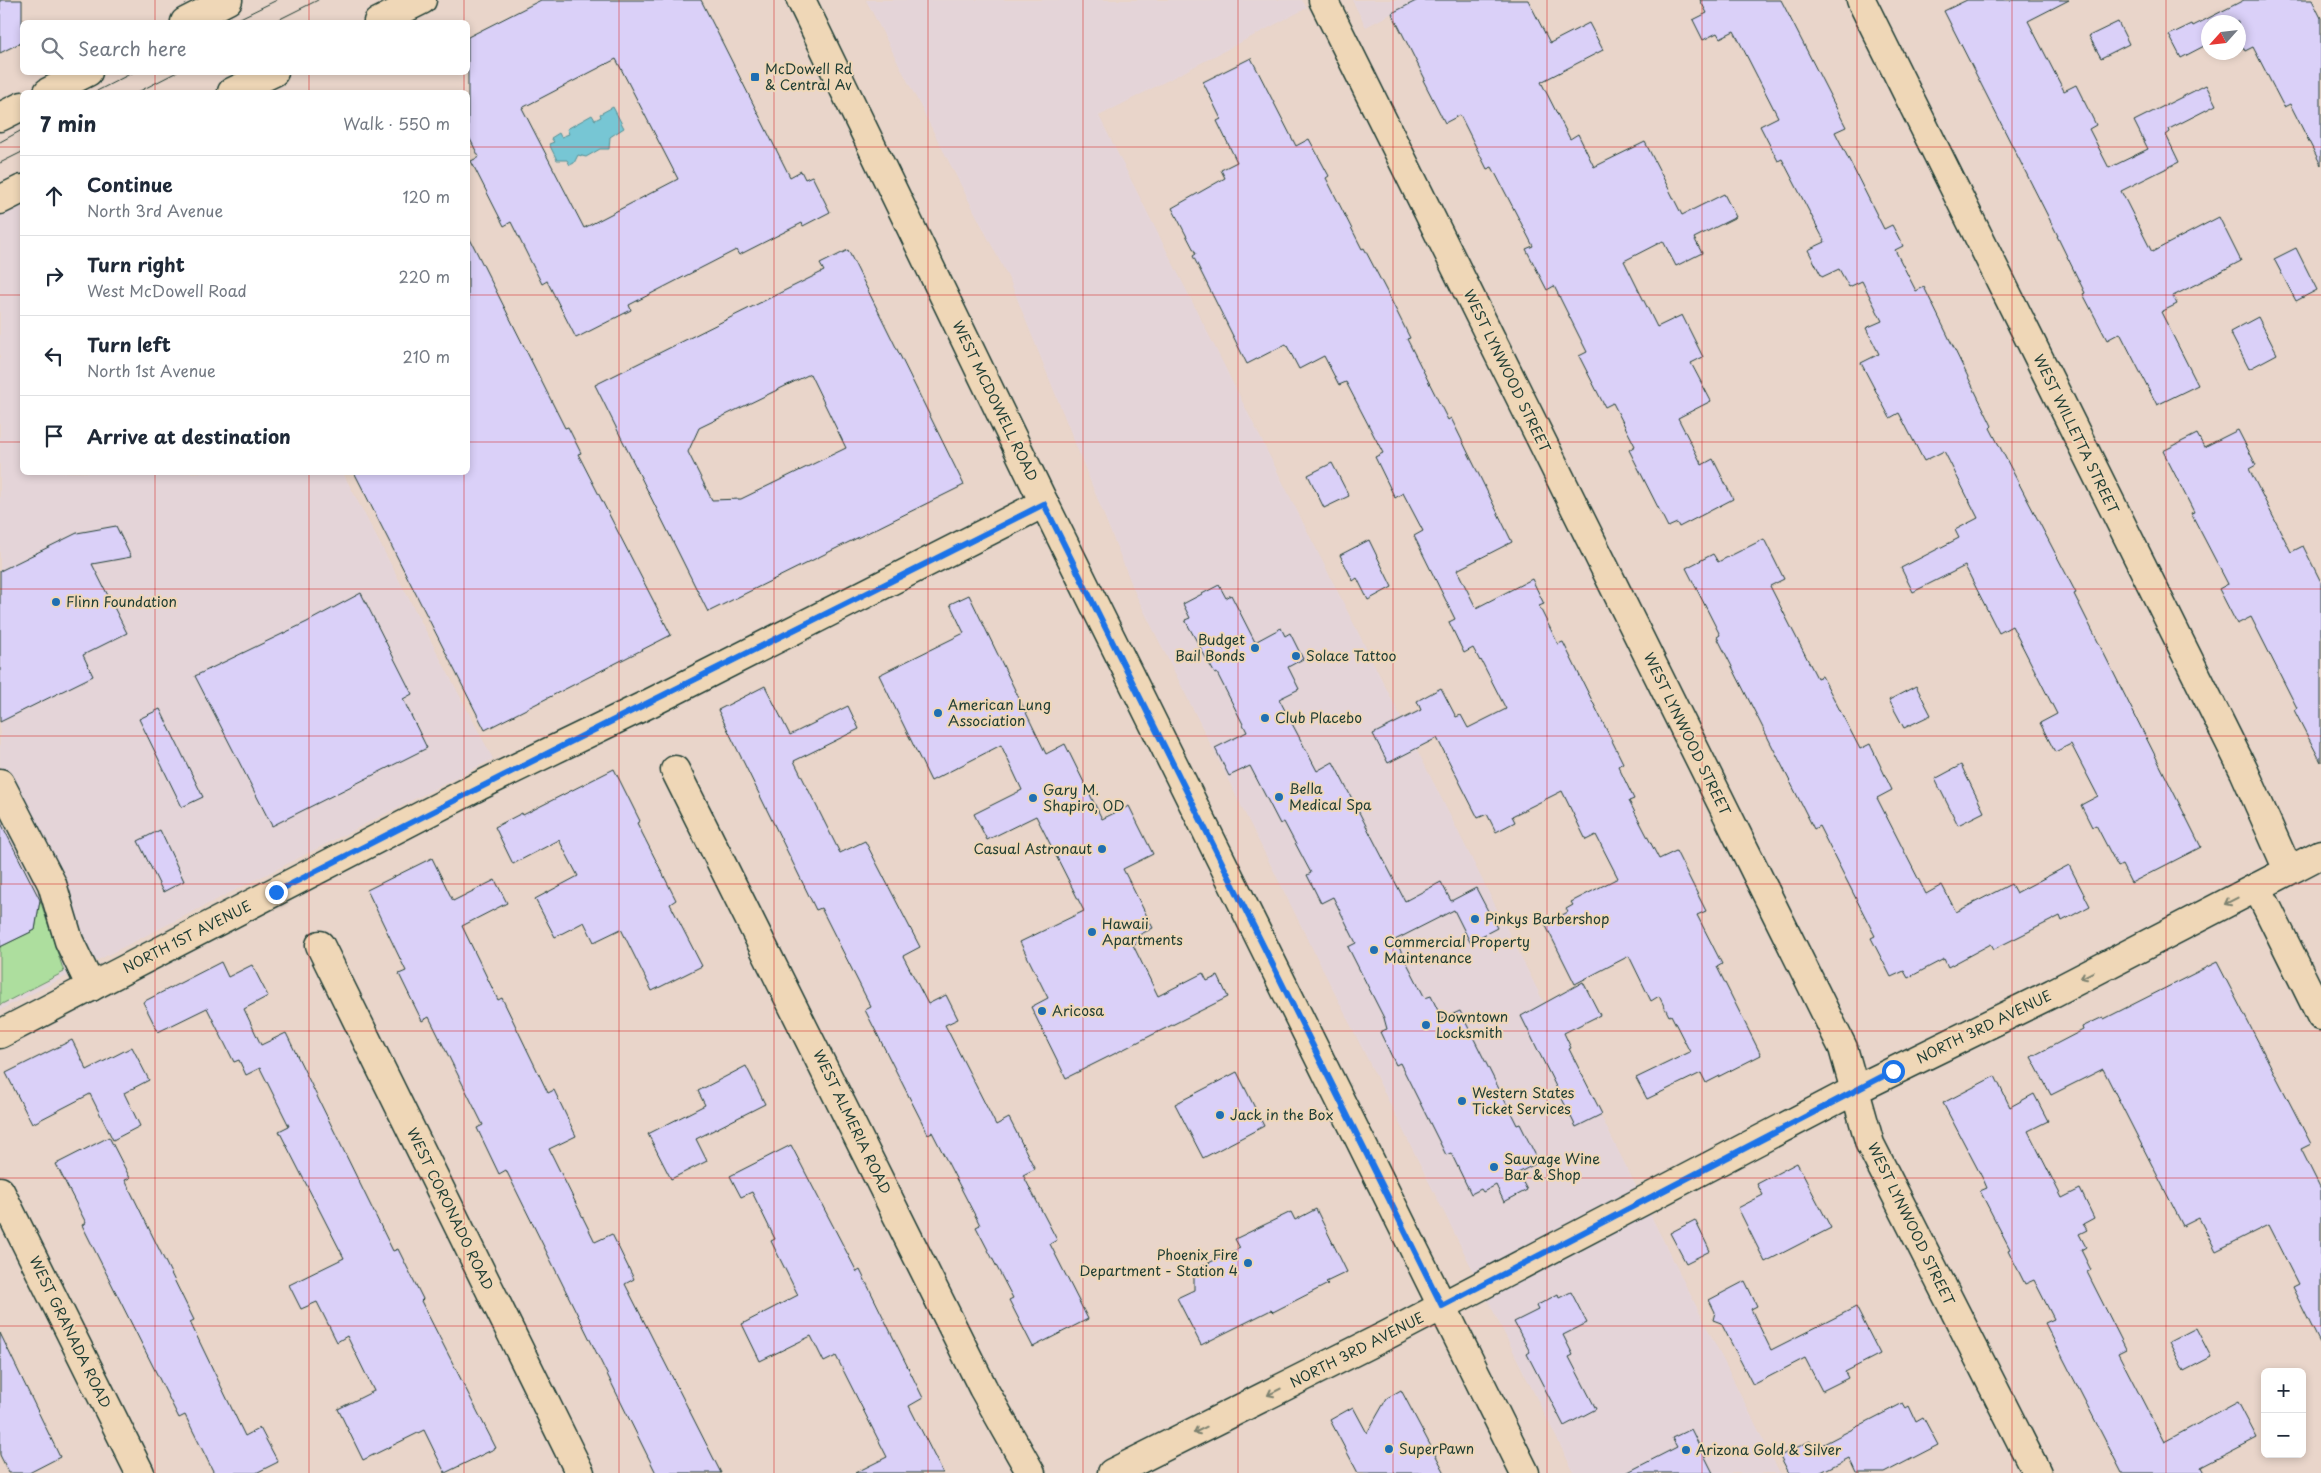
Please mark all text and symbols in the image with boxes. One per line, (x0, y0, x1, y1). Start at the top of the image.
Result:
north arrow (2201, 15, 2246, 60)
search box (20, 20, 470, 75)
icon: search (38, 34, 66, 62)
text: Search here (78, 34, 187, 62)
place label: McDowell Rd & Central Av (765, 58, 853, 95)
marker: McDowell Rd & Central Av (749, 71, 761, 83)
text: 7 min (40, 107, 96, 139)
text: Walk · 550 m (343, 111, 450, 135)
text: Continue (87, 170, 173, 198)
icon: ahead (40, 182, 68, 210)
text: 120 m (403, 184, 450, 208)
text: North 3rd Avenue (87, 198, 223, 222)
text: Turn right (87, 250, 185, 278)
icon: right (40, 262, 68, 290)
text: 220 m (399, 264, 450, 288)
text: West McDowell Road (87, 278, 247, 302)
street label: WEST LYNWOOD STREET (1459, 286, 1556, 456)
street label: WEST MCDOWELL ROAD (947, 317, 1044, 485)
text: Turn left (87, 330, 171, 358)
icon: left (40, 342, 68, 370)
text: 210 m (402, 344, 450, 368)
street label: WEST WILLETTA STREET (2029, 350, 2124, 517)
text: North 1st Avenue (87, 358, 216, 382)
icon: arrive (40, 422, 68, 450)
text: Arrive at destination (87, 422, 291, 450)
place label: Flinn Foundation (66, 591, 177, 612)
marker: Flinn Foundation (50, 596, 62, 608)
place label: Budget Bail Bonds (1175, 629, 1245, 666)
marker: Budget Bail Bonds (1249, 642, 1261, 654)
place label: Solace Tattoo (1306, 645, 1396, 666)
street label: WEST LYNWOOD STREET (1639, 649, 1736, 819)
marker: Solace Tattoo (1290, 650, 1302, 662)
place label: American Lung Association (948, 694, 1051, 731)
marker: American Lung Association (932, 707, 944, 719)
place label: Club Placebo (1275, 707, 1362, 728)
marker: Club Placebo (1259, 712, 1271, 724)
place label: Bella Medical Spa (1289, 778, 1372, 815)
place label: Gary M. Shapiro, OD (1043, 779, 1125, 816)
marker: Bella Medical Spa (1273, 791, 1285, 803)
marker: Gary M. Shapiro, OD (1027, 792, 1039, 804)
place label: Casual Astronaut (973, 838, 1092, 859)
marker: Casual Astronaut (1096, 843, 1108, 855)
route end (265, 881, 288, 904)
street label: NORTH 1ST AVENUE (119, 895, 255, 978)
one-way arrow (2224, 896, 2239, 906)
place label: Pinkys Barbershop (1485, 908, 1609, 929)
place label: Hawaii Apartments (1102, 913, 1183, 950)
marker: Pinkys Barbershop (1469, 913, 1481, 925)
marker: Hawaii Apartments (1086, 926, 1098, 938)
place label: Commercial Property Maintenance (1384, 931, 1530, 968)
marker: Commercial Property Maintenance (1368, 944, 1380, 956)
one-way arrow (2080, 971, 2095, 980)
street label: NORTH 3RD AVENUE (1913, 985, 2055, 1068)
place label: Aricosa (1052, 1000, 1104, 1021)
marker: Aricosa (1036, 1005, 1048, 1017)
place label: Downtown Locksmith (1436, 1006, 1508, 1043)
marker: Downtown Locksmith (1420, 1019, 1432, 1031)
street label: WEST ALMERIA ROAD (808, 1046, 897, 1198)
route start (1882, 1060, 1905, 1083)
place label: Western States Ticket Services (1472, 1082, 1574, 1119)
marker: Western States Ticket Services (1456, 1095, 1468, 1107)
place label: Jack in the Box (1230, 1104, 1334, 1125)
marker: Jack in the Box (1214, 1109, 1226, 1121)
street label: WEST CORONADO ROAD (402, 1124, 499, 1294)
street label: WEST LYNWOOD STREET (1863, 1139, 1960, 1309)
place label: Sauvage Wine Bar & Shop (1504, 1148, 1600, 1185)
marker: Sauvage Wine Bar & Shop (1488, 1161, 1500, 1173)
place label: Phoenix Fire Department - Station 4 (1079, 1244, 1238, 1281)
street label: WEST GRANADA ROAD (24, 1252, 116, 1411)
marker: Phoenix Fire Department - Station 4 (1242, 1257, 1254, 1269)
street label: NORTH 3RD AVENUE (1286, 1307, 1428, 1393)
map controls (2261, 1368, 2306, 1458)
button: + (2261, 1368, 2306, 1413)
one-way arrow (1267, 1388, 1282, 1398)
button: − (2261, 1413, 2306, 1458)
one-way arrow (1193, 1425, 1208, 1435)
place label: SuperPawn (1399, 1438, 1474, 1459)
place label: Arizona Gold & Silver (1696, 1439, 1842, 1460)
marker: SuperPawn (1383, 1443, 1395, 1455)
marker: Arizona Gold & Silver (1680, 1444, 1692, 1456)

